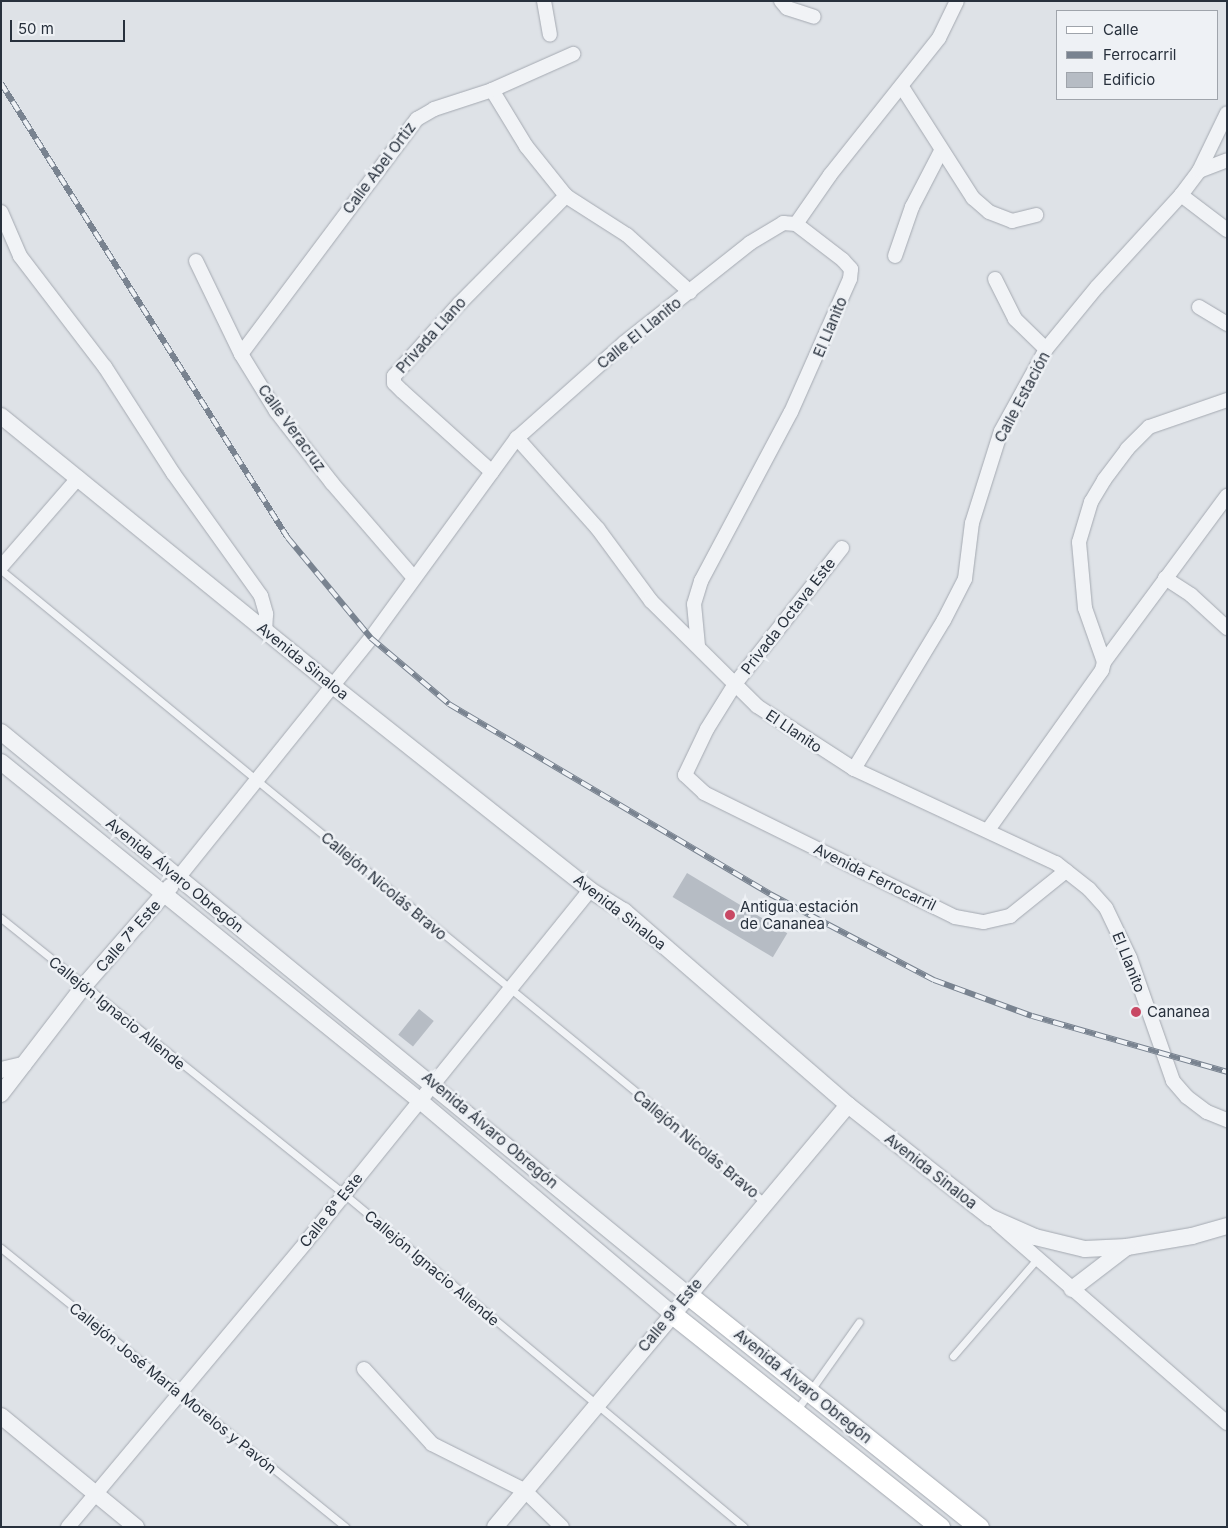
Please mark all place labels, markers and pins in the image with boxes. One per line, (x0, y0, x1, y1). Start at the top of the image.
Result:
place label: Antigua estación de Cananea (740, 897, 859, 932)
marker: Antigua estación de Cananea (724, 909, 736, 921)
place label: Cananea (1147, 1003, 1210, 1021)
marker: Cananea (1129, 1005, 1143, 1019)

